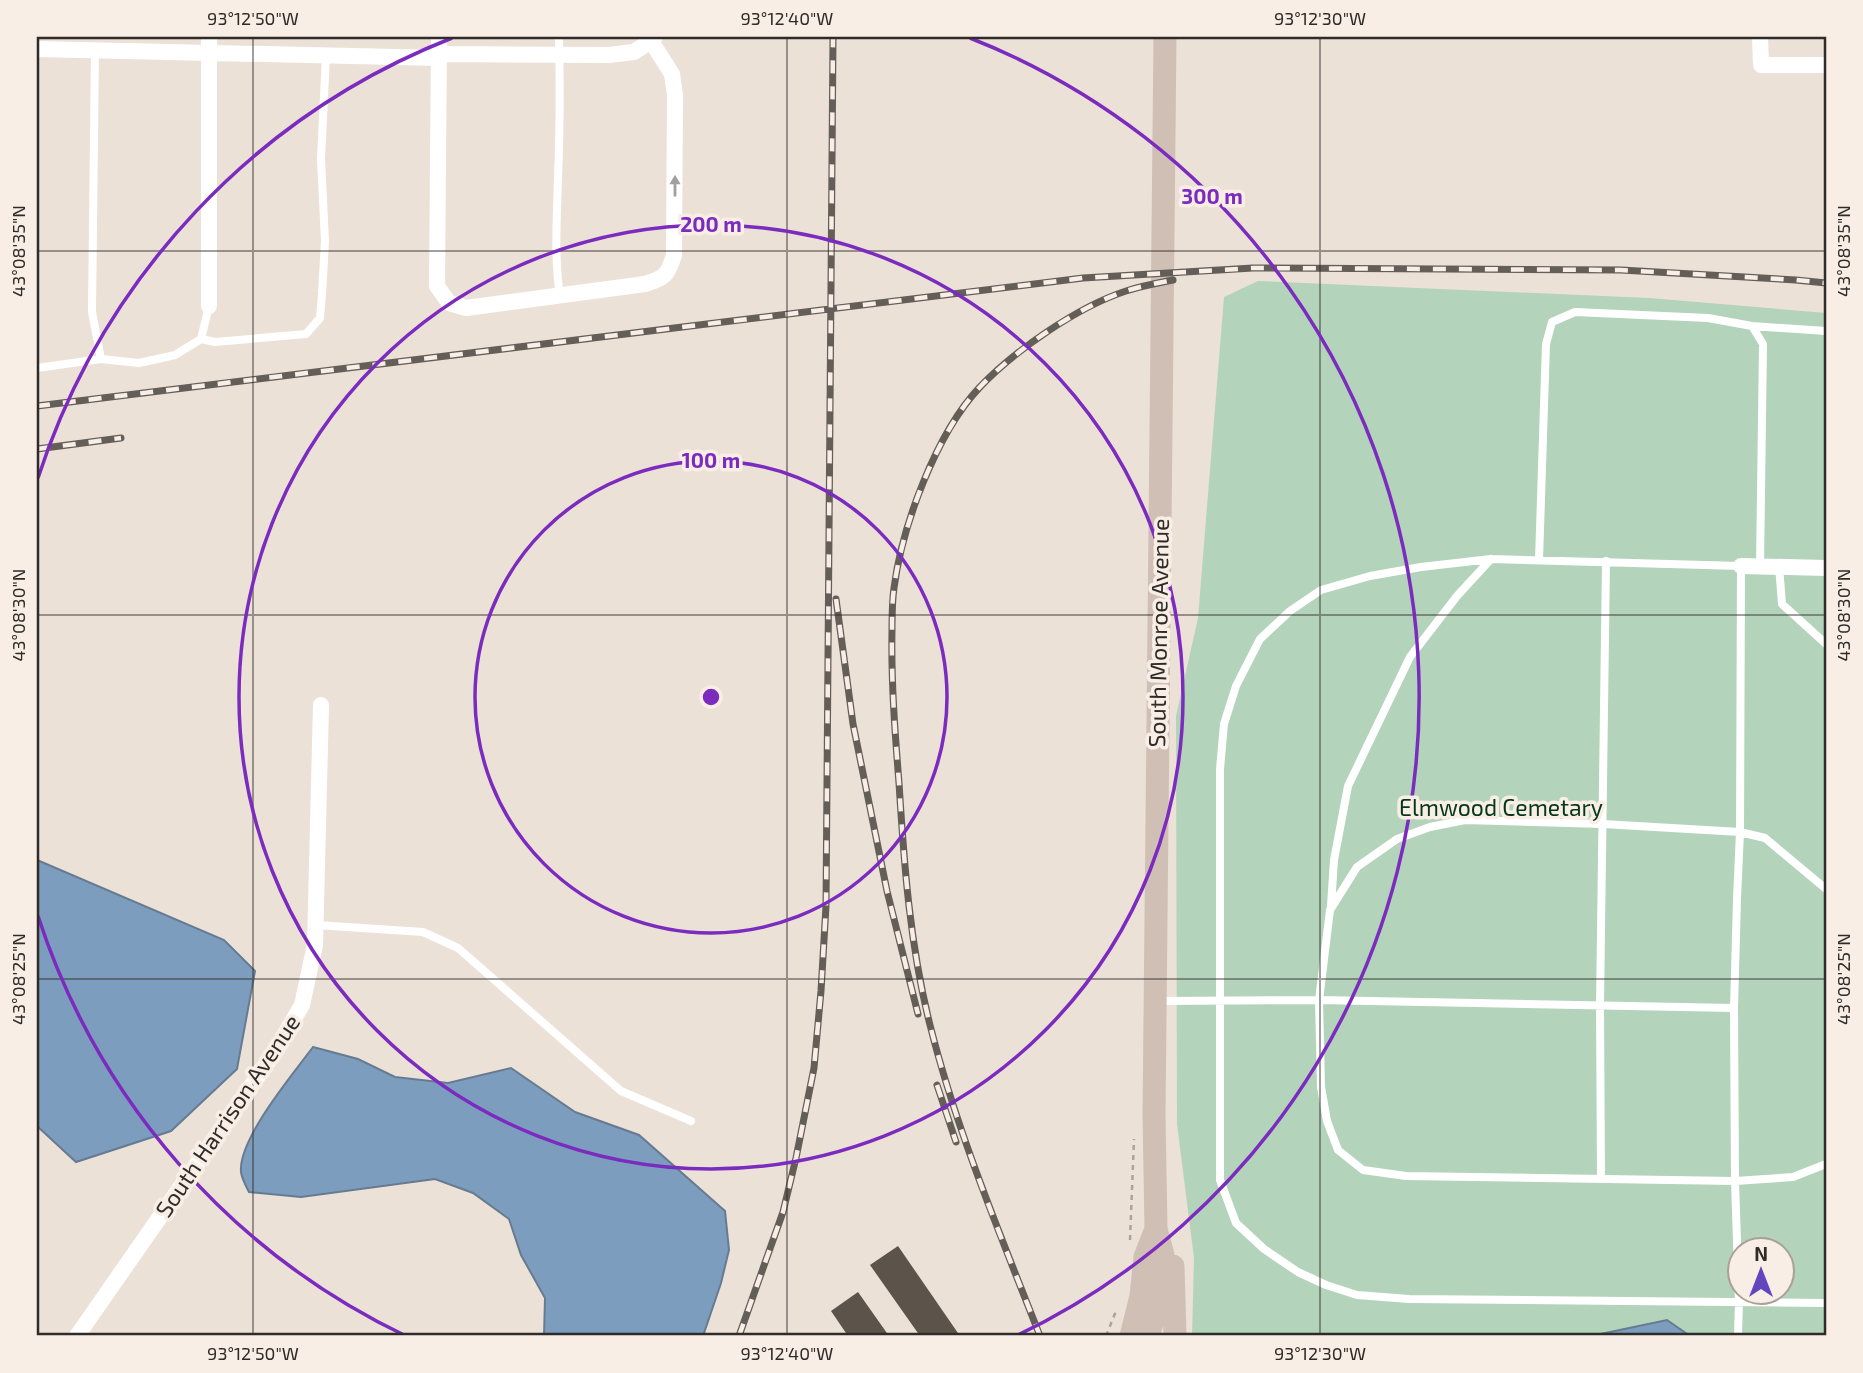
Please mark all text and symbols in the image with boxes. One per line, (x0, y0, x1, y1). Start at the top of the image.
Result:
text: 93°12'50"W (207, 7, 299, 29)
text: 93°12'40"W (741, 7, 833, 29)
text: 93°12'30"W (1274, 7, 1366, 29)
one-way arrow (669, 175, 681, 197)
text: 300 m (1181, 183, 1243, 208)
text: 43°08'35"N (7, 205, 29, 297)
text: 43°08'35"N (1832, 205, 1854, 297)
text: 200 m (680, 211, 742, 236)
text: 100 m (682, 447, 740, 472)
street label: South Monroe Avenue (1142, 518, 1174, 748)
text: 43°08'30"N (7, 568, 29, 662)
text: 43°08'30"N (1832, 568, 1854, 662)
centre of rings (699, 685, 723, 709)
park label: Elmwood Cemetary (1399, 793, 1603, 821)
text: 43°08'25"N (7, 933, 29, 1025)
text: 43°08'25"N (1832, 933, 1854, 1025)
street label: South Harrison Avenue (149, 1009, 305, 1222)
north arrow (1727, 1236, 1797, 1306)
text: N (1754, 1242, 1768, 1265)
text: 93°12'50"W (207, 1342, 299, 1364)
text: 93°12'40"W (741, 1342, 833, 1364)
text: 93°12'30"W (1274, 1342, 1366, 1364)

